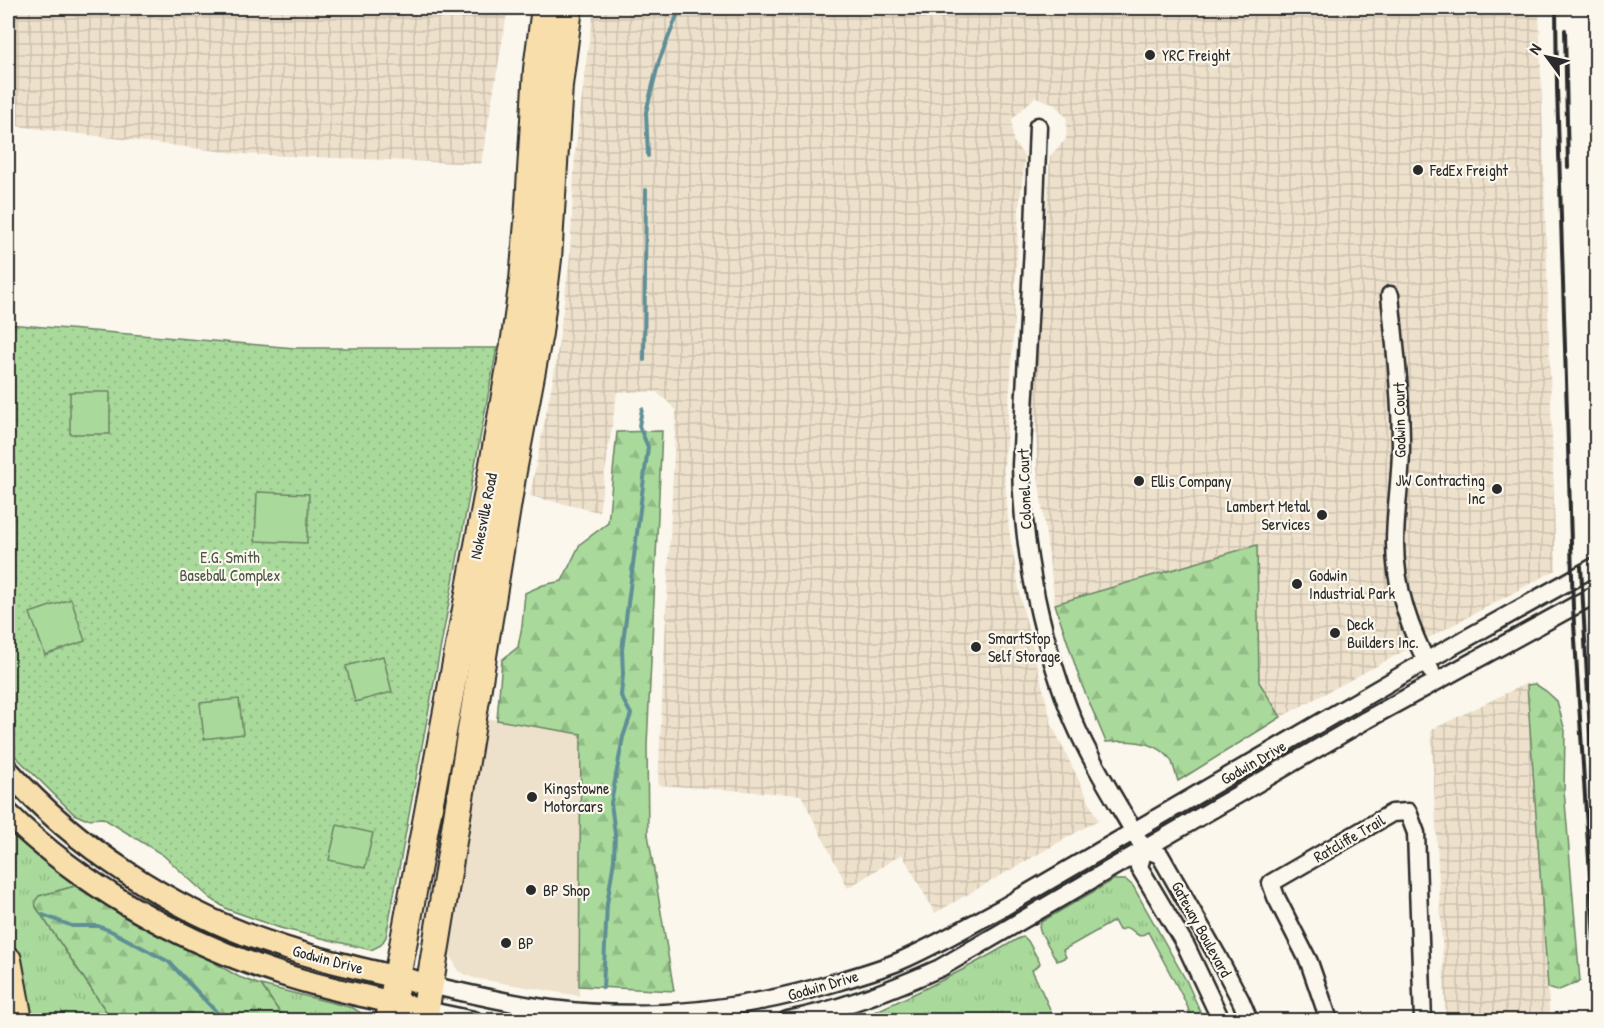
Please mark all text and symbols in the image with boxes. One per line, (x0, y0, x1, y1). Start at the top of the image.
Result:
north arrow (1517, 27, 1577, 87)
text: N (1523, 39, 1546, 58)
place label: YRC Freight (1162, 44, 1231, 66)
marker: YRC Freight (1143, 48, 1157, 62)
place label: FedEx Freight (1429, 159, 1508, 181)
marker: FedEx Freight (1411, 163, 1425, 177)
street label: Godwin Court (1387, 382, 1411, 458)
street label: Colonel Court (1012, 448, 1036, 530)
place label: JW Contracting Inc (1396, 469, 1486, 509)
place label: Ellis Company (1151, 470, 1232, 492)
street label: Nokesville Road (464, 471, 502, 561)
marker: Ellis Company (1132, 474, 1146, 488)
marker: JW Contracting Inc (1490, 482, 1504, 496)
place label: Lambert Metal Services (1227, 495, 1311, 535)
marker: Lambert Metal Services (1315, 508, 1329, 522)
park label: E.G. Smith Baseball Complex (179, 546, 281, 586)
place label: Godwin Industrial Park (1309, 564, 1395, 604)
marker: Godwin Industrial Park (1290, 577, 1304, 591)
place label: Deck Builders Inc. (1347, 613, 1419, 653)
marker: Deck Builders Inc. (1328, 626, 1342, 640)
place label: SmartStop Self Storage (988, 627, 1061, 667)
marker: SmartStop Self Storage (969, 640, 983, 654)
street label: Godwin Drive (1216, 734, 1290, 790)
place label: Kingstowne Motorcars (544, 777, 610, 817)
marker: Kingstowne Motorcars (525, 790, 539, 804)
street label: Ratcliffe Trail (1309, 808, 1389, 867)
street label: Gateway Boulevard (1167, 877, 1237, 981)
place label: BP Shop (543, 879, 590, 901)
marker: BP Shop (524, 883, 538, 897)
place label: BP (518, 932, 534, 954)
marker: BP (499, 936, 513, 950)
street label: Godwin Drive (290, 939, 366, 979)
street label: Godwin Drive (785, 964, 861, 1006)

